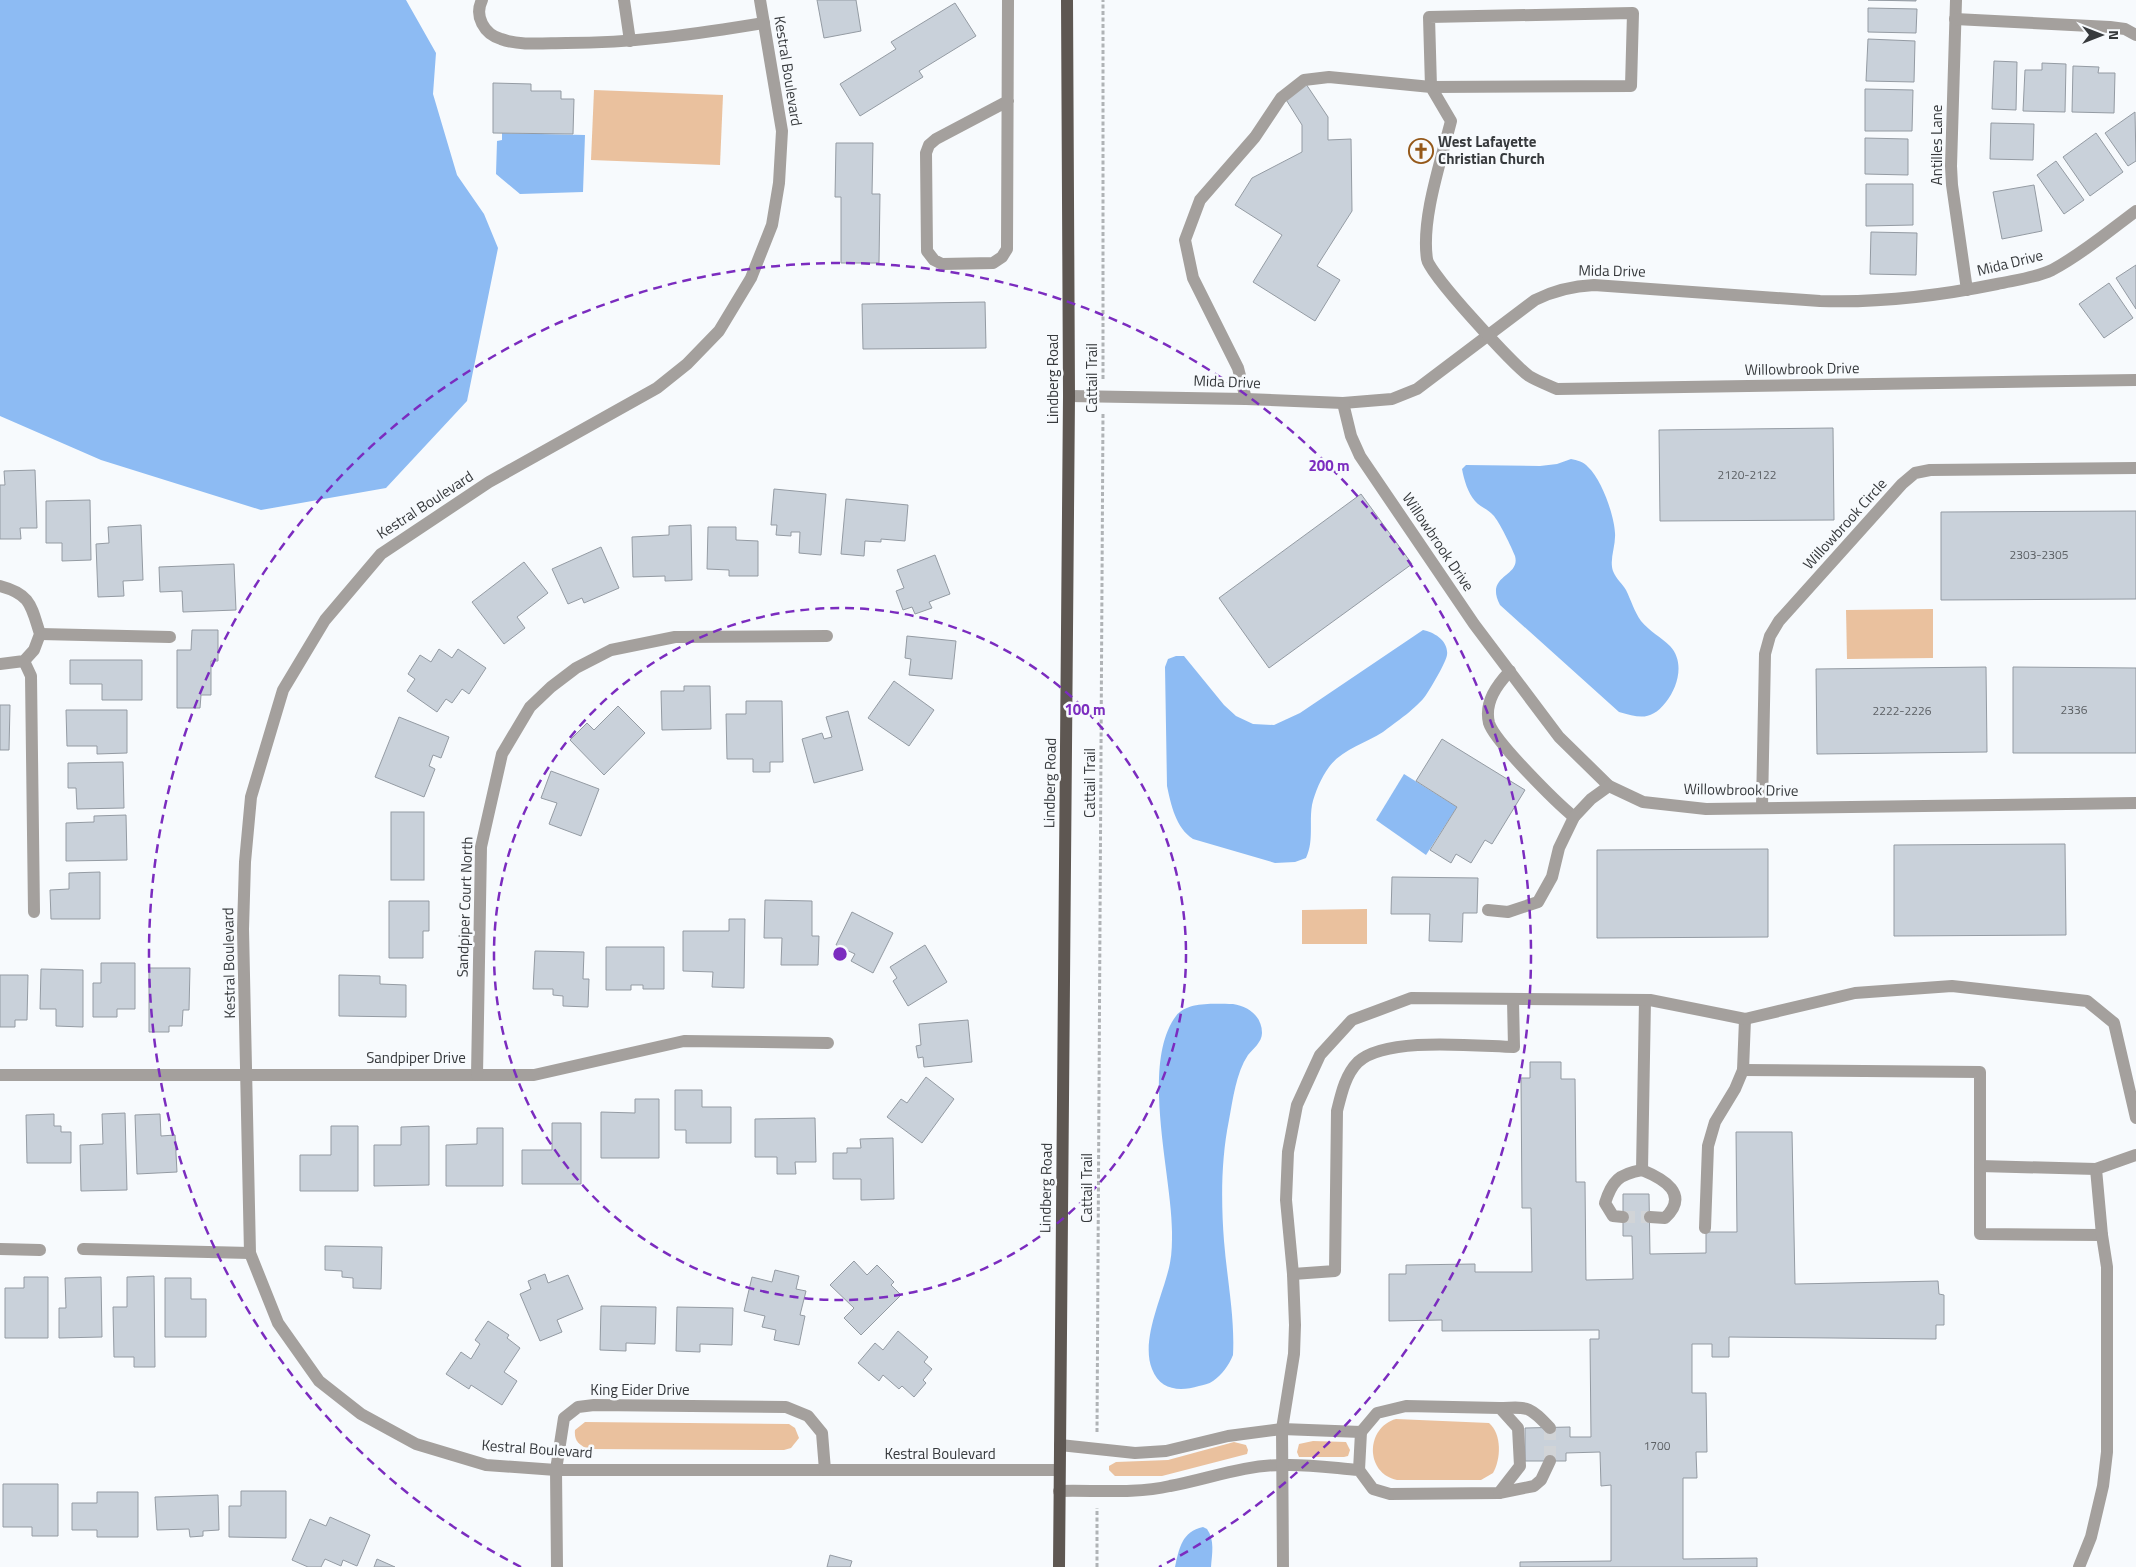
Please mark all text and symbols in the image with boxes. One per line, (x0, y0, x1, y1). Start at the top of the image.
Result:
north arrow (2076, 10, 2126, 60)
street label: Kestral Boulevard (768, 14, 809, 128)
text: N (2104, 30, 2125, 40)
street label: Antilles Lane (1925, 105, 1948, 185)
place label: West Lafayette Christian Church (1438, 130, 1545, 170)
church icon: West Lafayette Christian Church (1408, 138, 1434, 164)
street label: Mida Drive (1974, 243, 2045, 282)
street label: Mida Drive (1578, 258, 1646, 283)
street label: Lindberg Road (1041, 334, 1064, 424)
street label: Cattail Trail (1080, 343, 1103, 413)
street label: Willowbrook Drive (1744, 356, 1860, 381)
street label: Mida Drive (1193, 369, 1261, 394)
text: 200 m (1308, 454, 1350, 477)
street label: Kestral Boulevard (372, 465, 478, 545)
house number: 2120-2122 (1717, 465, 1777, 484)
street label: Willowbrook Circle (1797, 473, 1892, 575)
street label: Willowbrook Drive (1397, 488, 1480, 596)
house number: 2303-2305 (2009, 545, 2069, 564)
text: 100 m (1064, 698, 1106, 721)
house number: 2336 (2061, 700, 2088, 719)
house number: 2222-2226 (1872, 701, 1932, 720)
street label: Lindberg Road (1037, 738, 1062, 828)
street label: Cattail Trail (1078, 748, 1101, 818)
street label: Willowbrook Drive (1683, 777, 1799, 802)
street label: Sandpiper Court North (451, 836, 478, 978)
street label: Kestral Boulevard (216, 907, 241, 1019)
centre of rings (831, 945, 849, 963)
street label: Sandpiper Drive (366, 1046, 466, 1069)
street label: Lindberg Road (1033, 1143, 1058, 1233)
street label: Cattail Trail (1075, 1153, 1098, 1223)
street label: King Eider Drive (590, 1378, 690, 1401)
street label: Kestral Boulevard (481, 1433, 593, 1464)
house number: 1700 (1644, 1436, 1671, 1455)
street label: Kestral Boulevard (884, 1442, 996, 1465)

